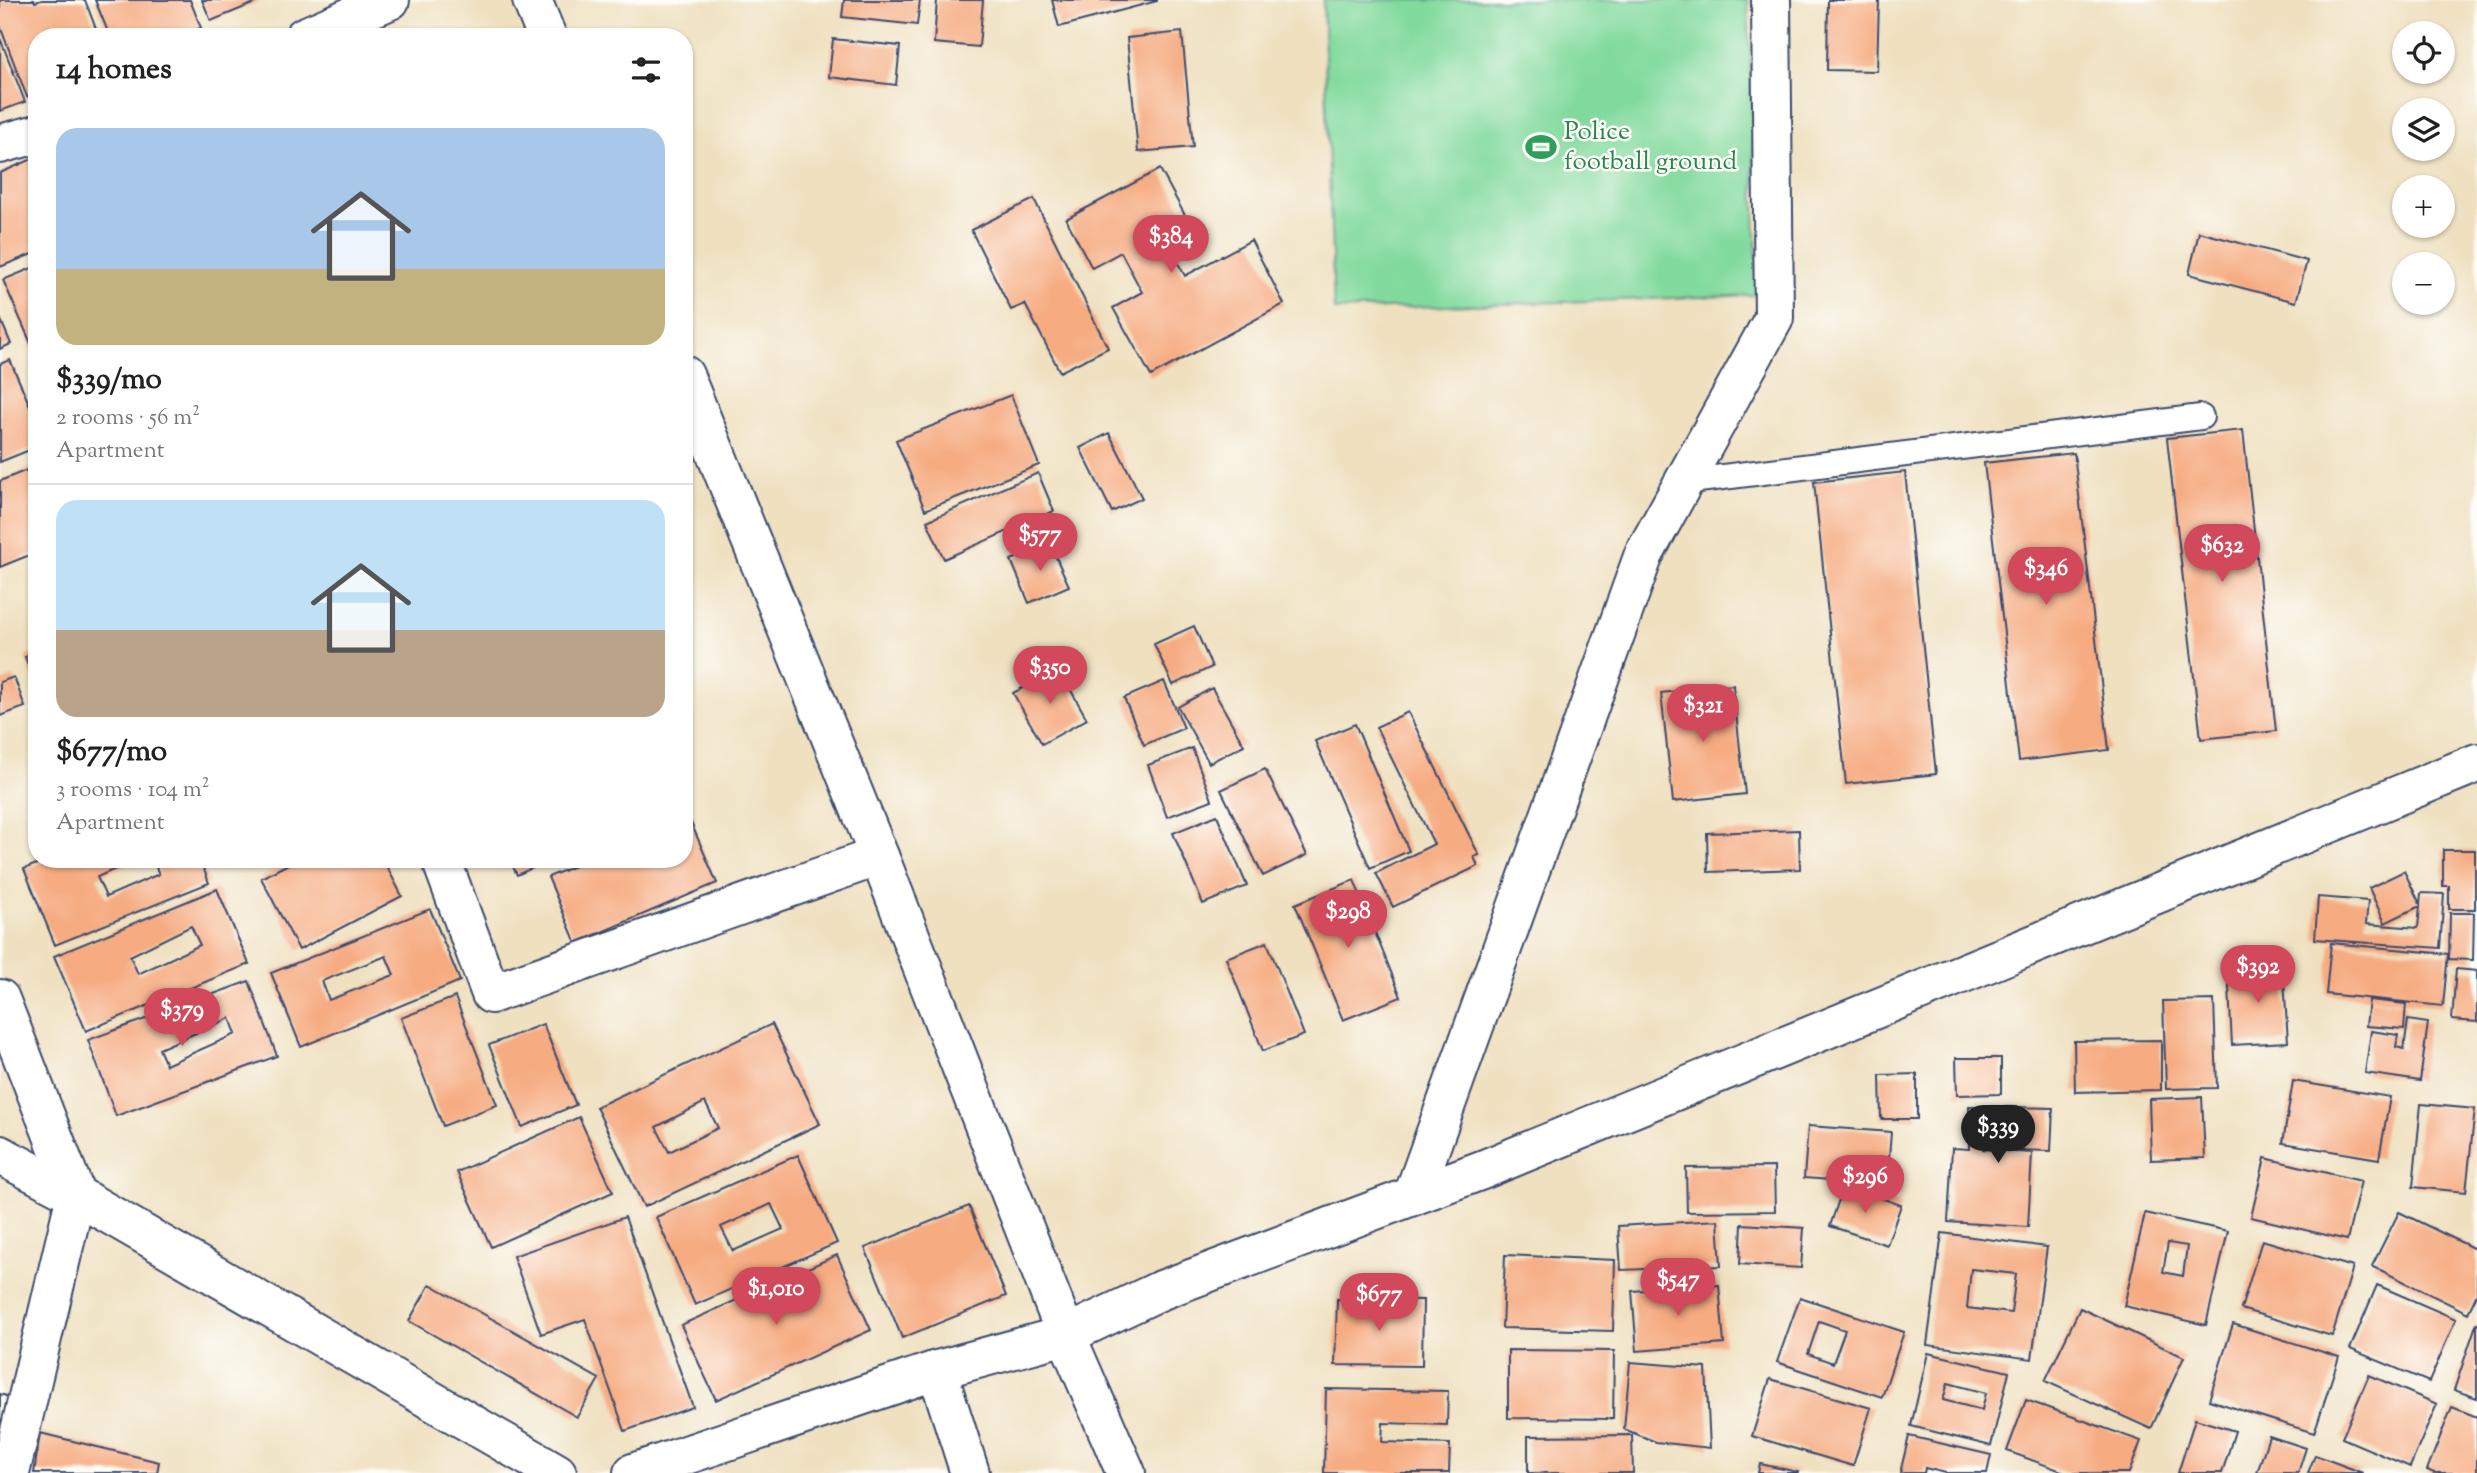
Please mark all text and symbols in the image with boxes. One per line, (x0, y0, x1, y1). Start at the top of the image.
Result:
map controls (2392, 21, 2455, 315)
button: locate (2392, 21, 2455, 84)
text: 14 homes (56, 49, 172, 92)
icon: filters (627, 51, 665, 89)
button: layers (2392, 98, 2455, 161)
place label: Police football ground (1564, 114, 1737, 181)
sports icon: Police football ground (1524, 130, 1558, 164)
icon: home (298, 173, 424, 299)
button: + (2392, 175, 2455, 238)
pin: $384 (1130, 216, 1212, 275)
text: $384 (1149, 221, 1193, 254)
button: − (2392, 252, 2455, 315)
text: $339/mo (56, 359, 162, 402)
text: 2 rooms · 56 m² (56, 402, 200, 435)
text: Apartment (56, 435, 165, 468)
pin: $577 (999, 514, 1081, 573)
text: $577 (1018, 519, 1062, 552)
pin: $632 (2181, 524, 2263, 584)
text: $632 (2200, 530, 2244, 563)
icon: home (298, 545, 424, 671)
pin: $346 (2005, 548, 2087, 607)
text: $346 (2024, 553, 2068, 586)
pin: $350 (1009, 646, 1091, 706)
text: $350 (1029, 652, 1071, 685)
pin: $321 (1662, 684, 1744, 744)
text: $321 (1683, 690, 1723, 723)
text: $677/mo (56, 731, 167, 774)
text: 3 rooms · 104 m² (56, 774, 210, 807)
text: Apartment (56, 807, 165, 840)
pin: $298 (1307, 890, 1389, 950)
text: $298 (1325, 896, 1371, 929)
pin: $392 (2217, 946, 2299, 1005)
text: $392 (2236, 951, 2280, 984)
pin: $379 (141, 988, 223, 1048)
text: $379 (160, 994, 204, 1027)
pin: $339 (1957, 1106, 2039, 1165)
text: $339 (1977, 1111, 2019, 1144)
pin: $296 (1824, 1156, 1906, 1215)
text: $296 (1842, 1161, 1888, 1194)
pin: $547 (1637, 1258, 1719, 1318)
text: $547 (1656, 1264, 1700, 1297)
pin: $1,010 (719, 1268, 833, 1327)
text: $1,010 (748, 1273, 804, 1306)
pin: $677 (1338, 1274, 1420, 1333)
text: $677 (1356, 1279, 1402, 1312)

